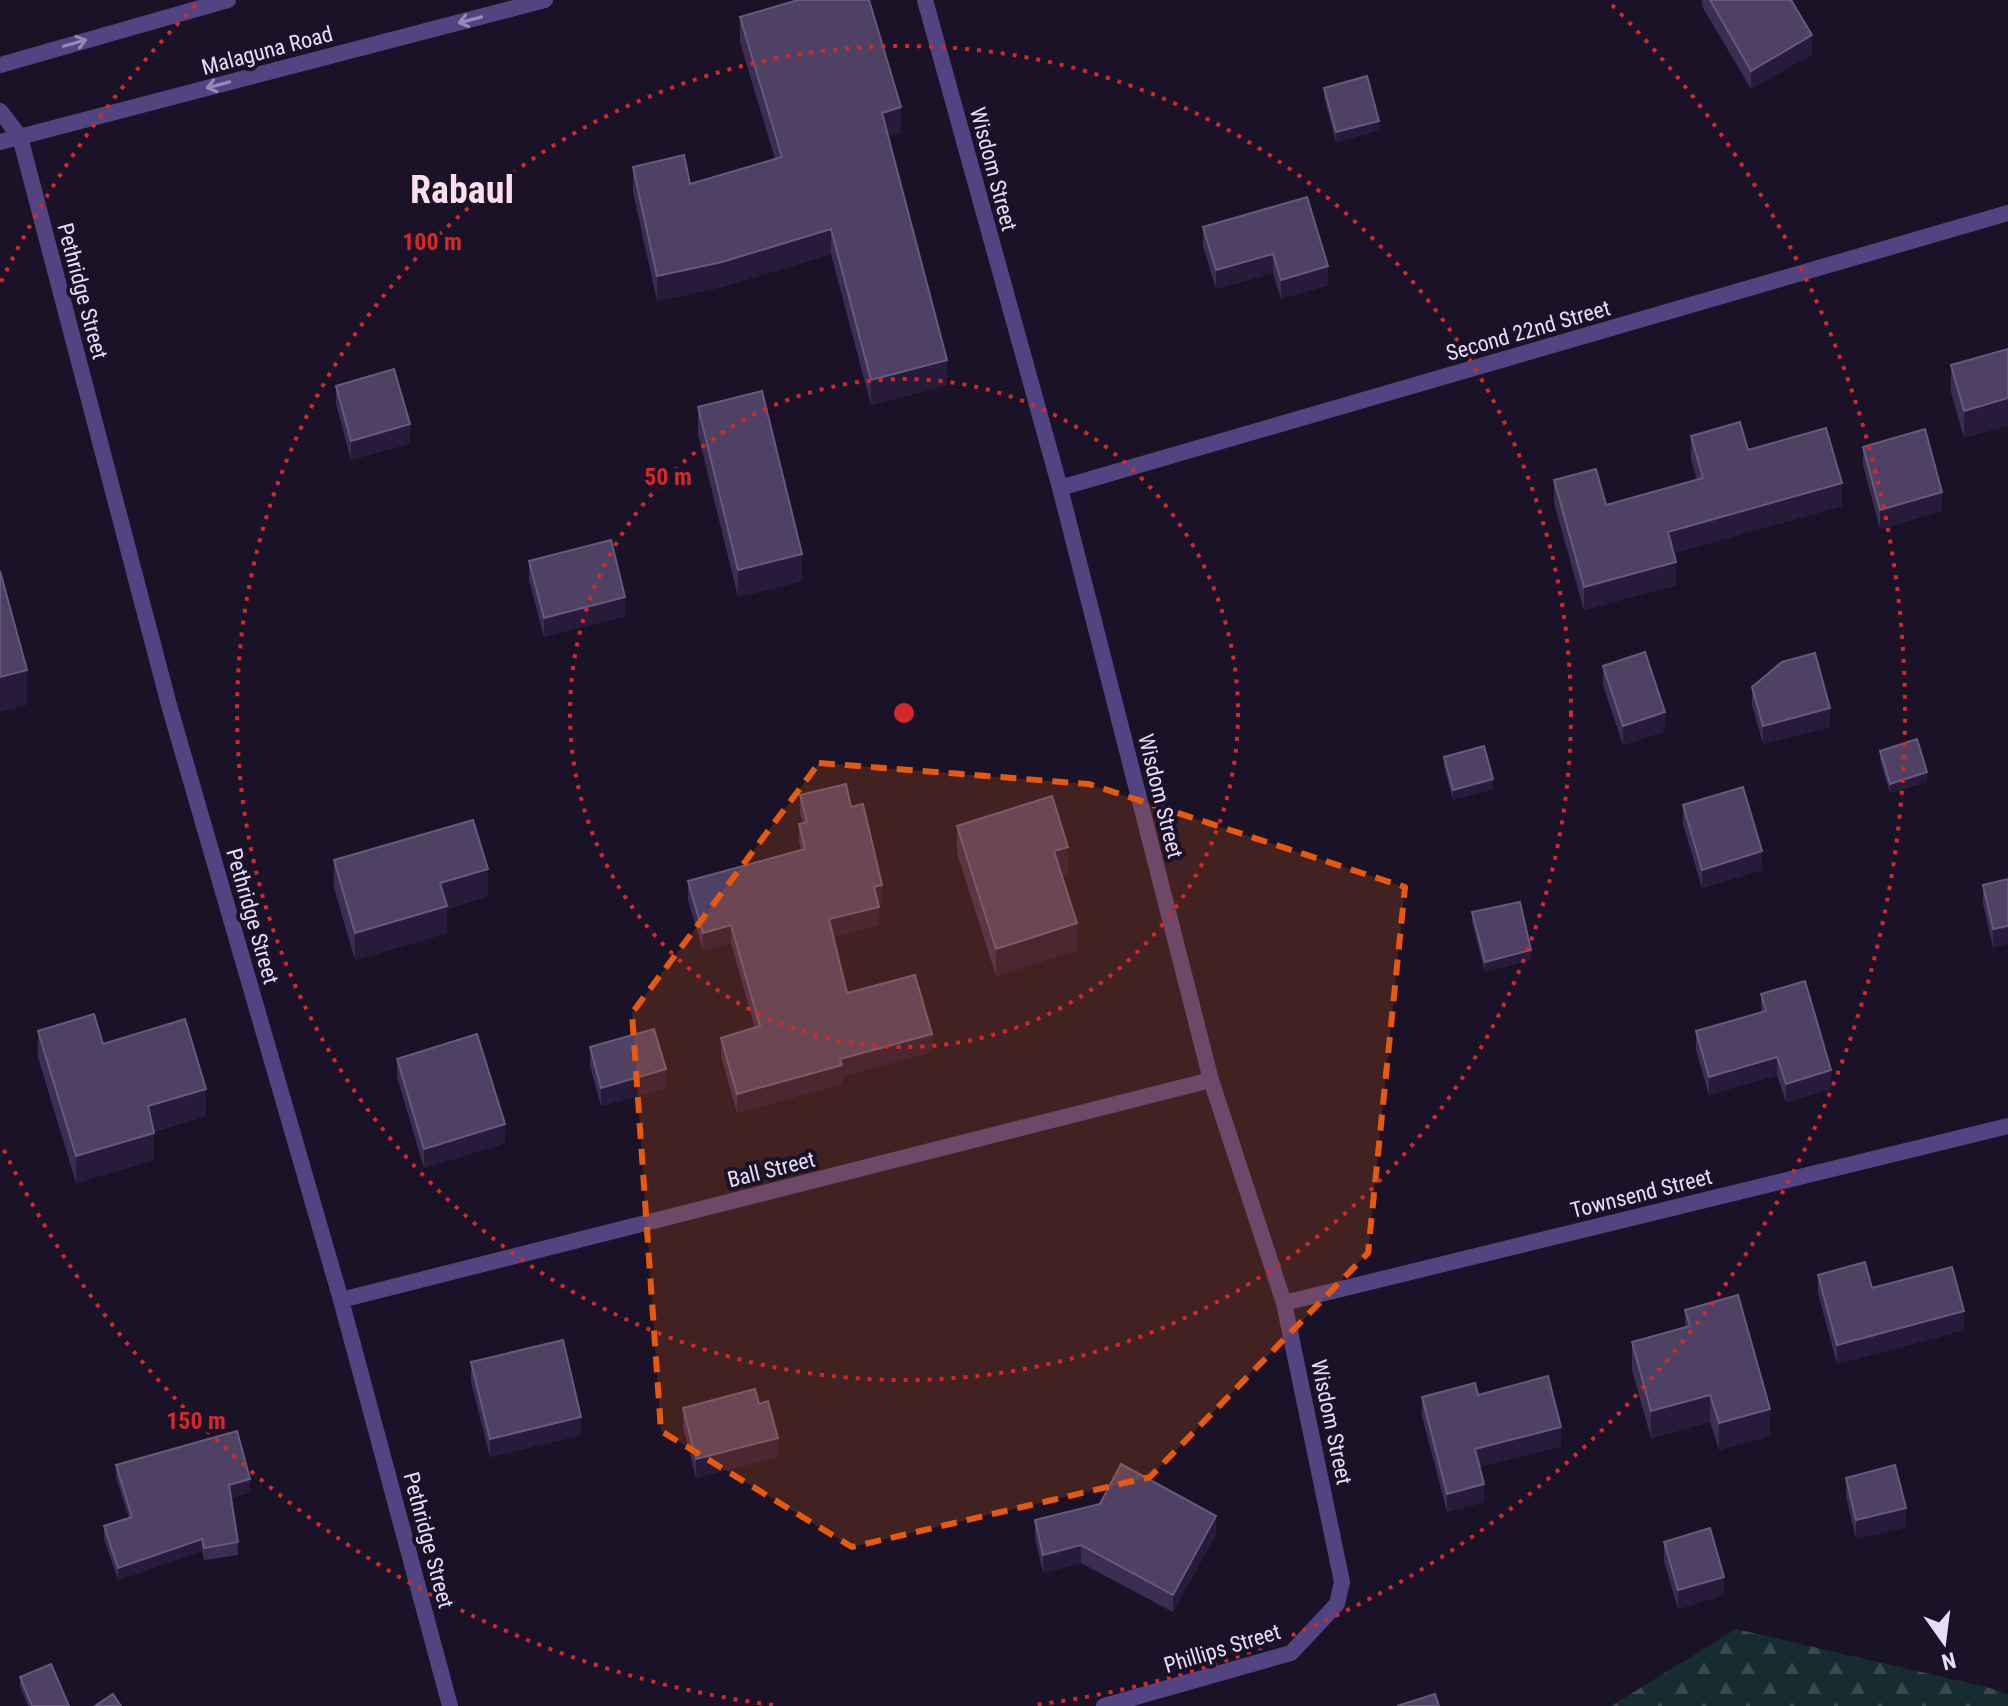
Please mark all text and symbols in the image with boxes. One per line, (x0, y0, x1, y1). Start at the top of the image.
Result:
one-way arrow (457, 13, 483, 28)
street label: Malaguna Road (199, 21, 335, 80)
one-way arrow (62, 35, 87, 50)
one-way arrow (206, 79, 232, 94)
street label: Wisdom Street (965, 105, 1022, 234)
district label: Rabaul (410, 168, 514, 212)
street label: Pethridge Street (52, 220, 113, 362)
text: 100 m (402, 228, 462, 256)
street label: Second 22nd Street (1443, 295, 1613, 366)
text: 50 m (644, 463, 692, 491)
centre of rings (890, 699, 918, 727)
street label: Wisdom Street (1133, 731, 1188, 861)
street label: Pethridge Street (221, 845, 284, 987)
street label: Ball Street (725, 1147, 817, 1192)
street label: Townsend Street (1568, 1164, 1714, 1223)
street label: Wisdom Street (1306, 1357, 1357, 1487)
text: 150 m (166, 1407, 226, 1435)
street label: Pethridge Street (398, 1469, 459, 1611)
north arrow (1904, 1602, 1984, 1682)
street label: Phillips Street (1161, 1619, 1283, 1678)
text: N (1939, 1647, 1958, 1675)

